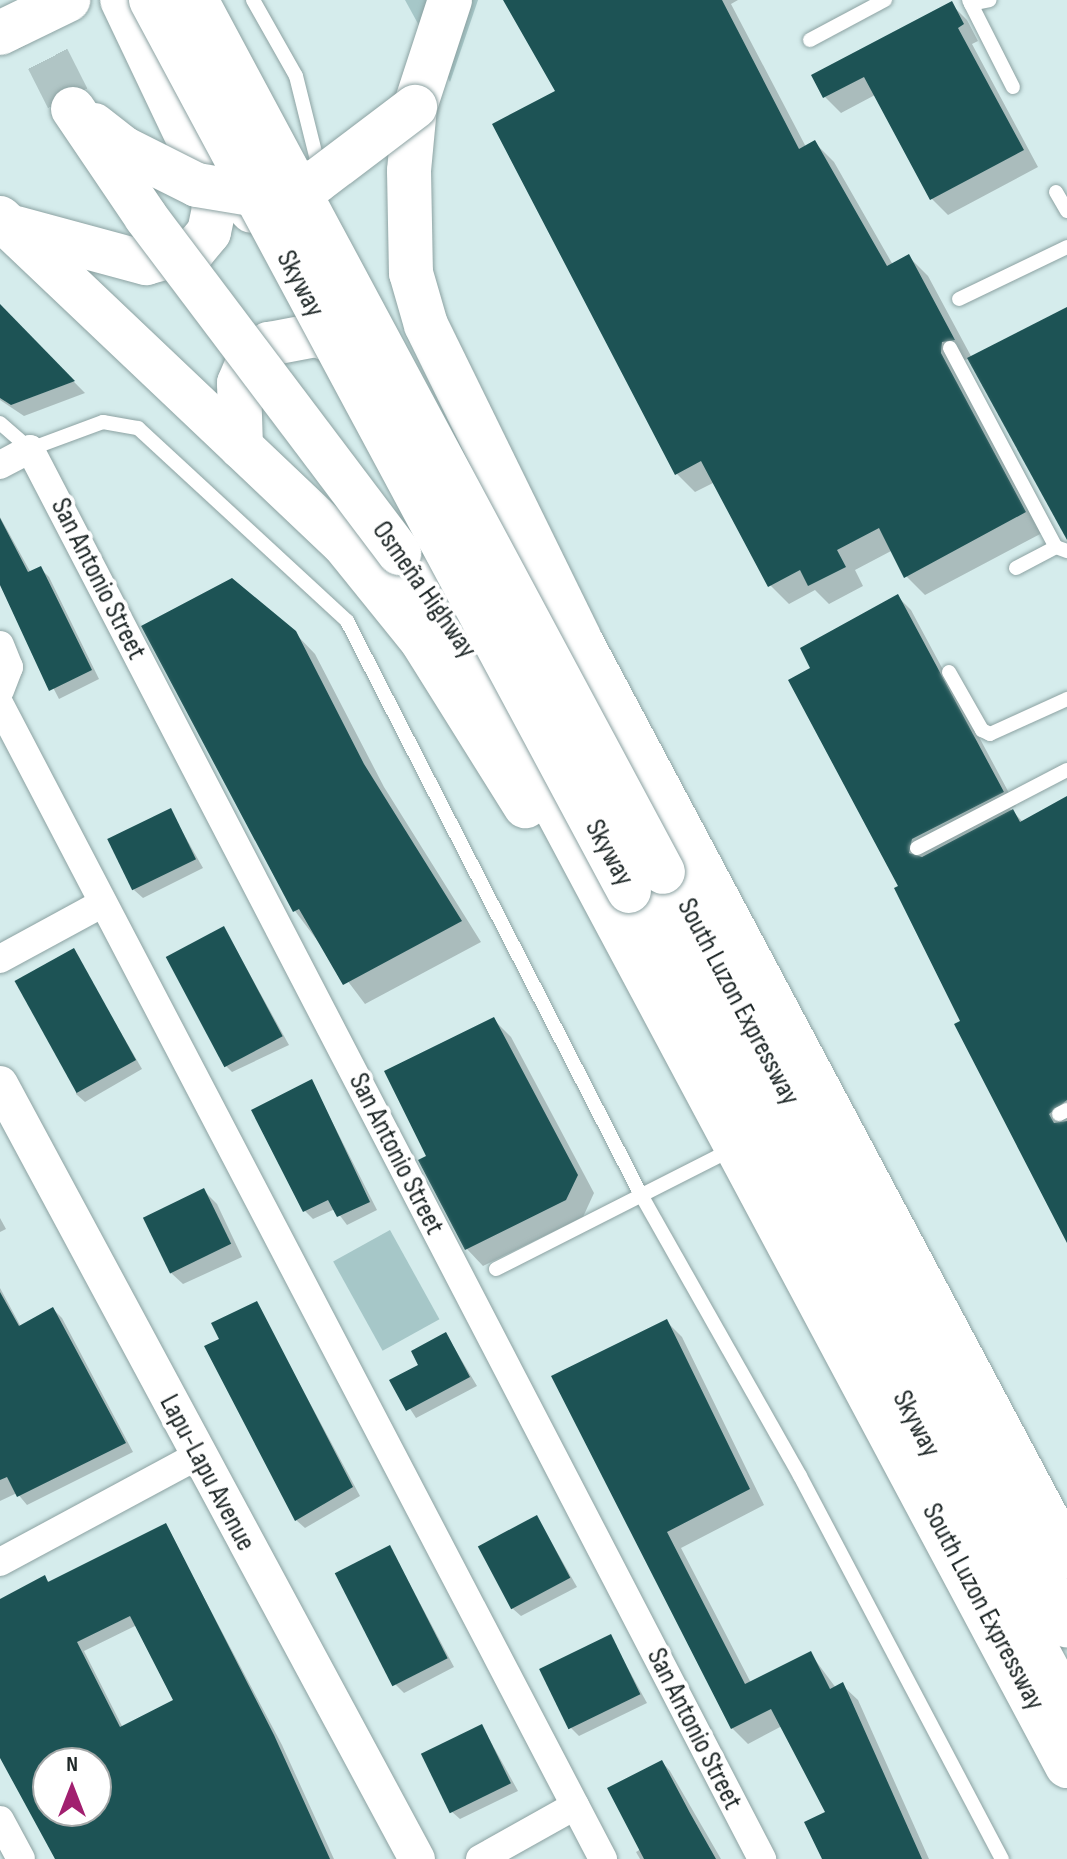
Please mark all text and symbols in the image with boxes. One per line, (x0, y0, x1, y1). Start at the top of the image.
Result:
street label: Skyway (269, 245, 331, 323)
street label: San Antonio Street (43, 493, 153, 665)
street label: Osmeña Highway (364, 515, 484, 665)
street label: Skyway (577, 814, 641, 892)
street label: South Luzon Expressway (669, 893, 807, 1111)
street label: San Antonio Street (341, 1068, 451, 1240)
street label: Skyway (885, 1385, 947, 1463)
street label: Lapu-Lapu Avenue (152, 1389, 262, 1557)
street label: South Luzon Expressway (914, 1498, 1052, 1716)
street label: San Antonio Street (639, 1643, 749, 1815)
north arrow (32, 1747, 112, 1827)
text: N (66, 1751, 78, 1778)

